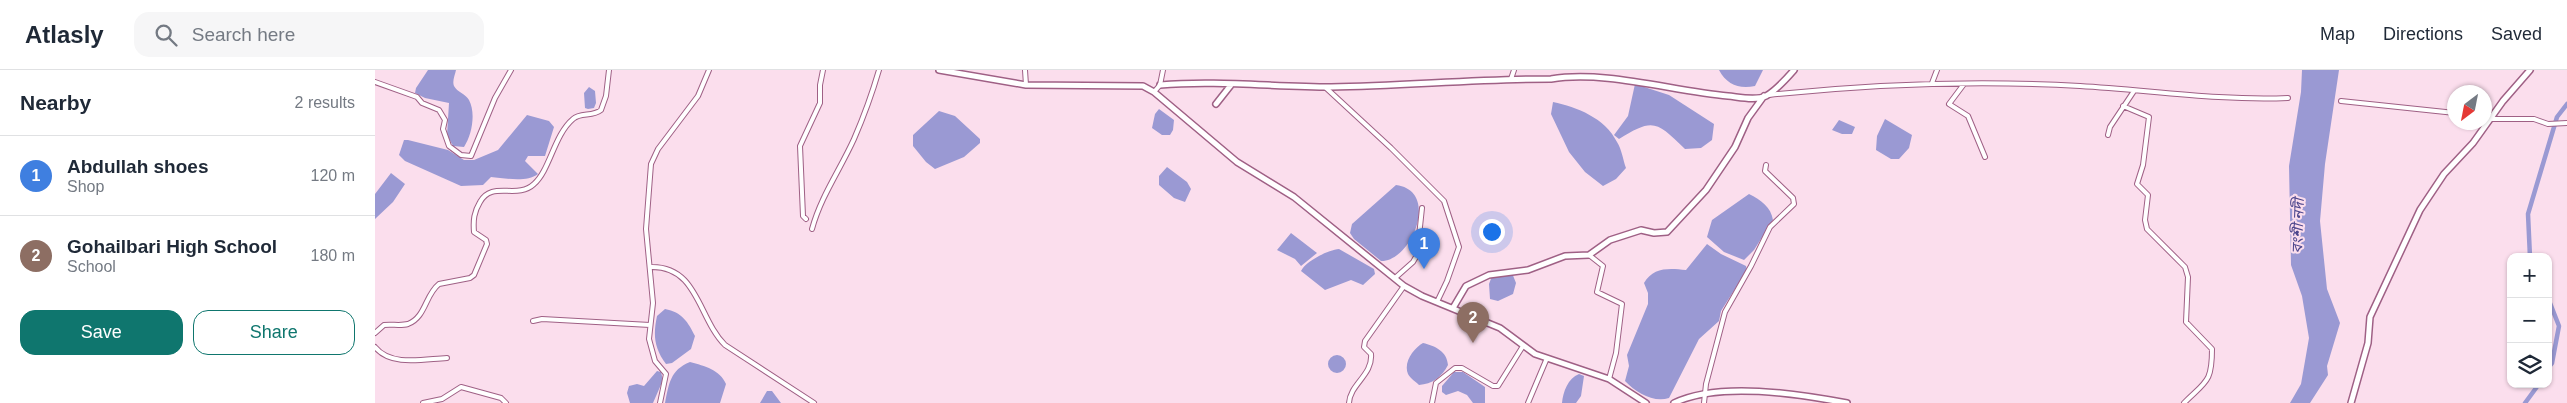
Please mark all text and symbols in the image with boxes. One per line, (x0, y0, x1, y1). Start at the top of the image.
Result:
search box (134, 12, 484, 57)
text: Atlasly (25, 21, 104, 48)
icon: search (152, 21, 180, 49)
text: Search here (192, 24, 295, 45)
text: Map (2320, 24, 2355, 44)
text: Directions (2383, 24, 2463, 44)
text: Saved (2491, 24, 2542, 44)
north arrow (2447, 85, 2492, 130)
text: Nearby (20, 91, 91, 114)
text: 2 results (295, 94, 355, 111)
text: Abdullah shoes (67, 156, 208, 177)
text: 1 (32, 167, 40, 184)
text: 120 m (311, 167, 355, 184)
text: Shop (67, 178, 104, 195)
water label: বংশী নদী (2288, 195, 2307, 254)
your location (1479, 219, 1505, 245)
pin: 1 (1408, 228, 1440, 269)
text: Gohailbari High School (67, 236, 277, 257)
text: 2 (32, 247, 40, 264)
text: 180 m (311, 247, 355, 264)
map controls (2507, 253, 2552, 388)
button: + (2507, 253, 2552, 298)
text: School (67, 258, 116, 275)
button: − (2507, 298, 2552, 343)
pin: 2 (1457, 302, 1489, 343)
button: Save (20, 310, 183, 355)
button: Share (193, 310, 355, 355)
button: layers (2507, 343, 2552, 388)

